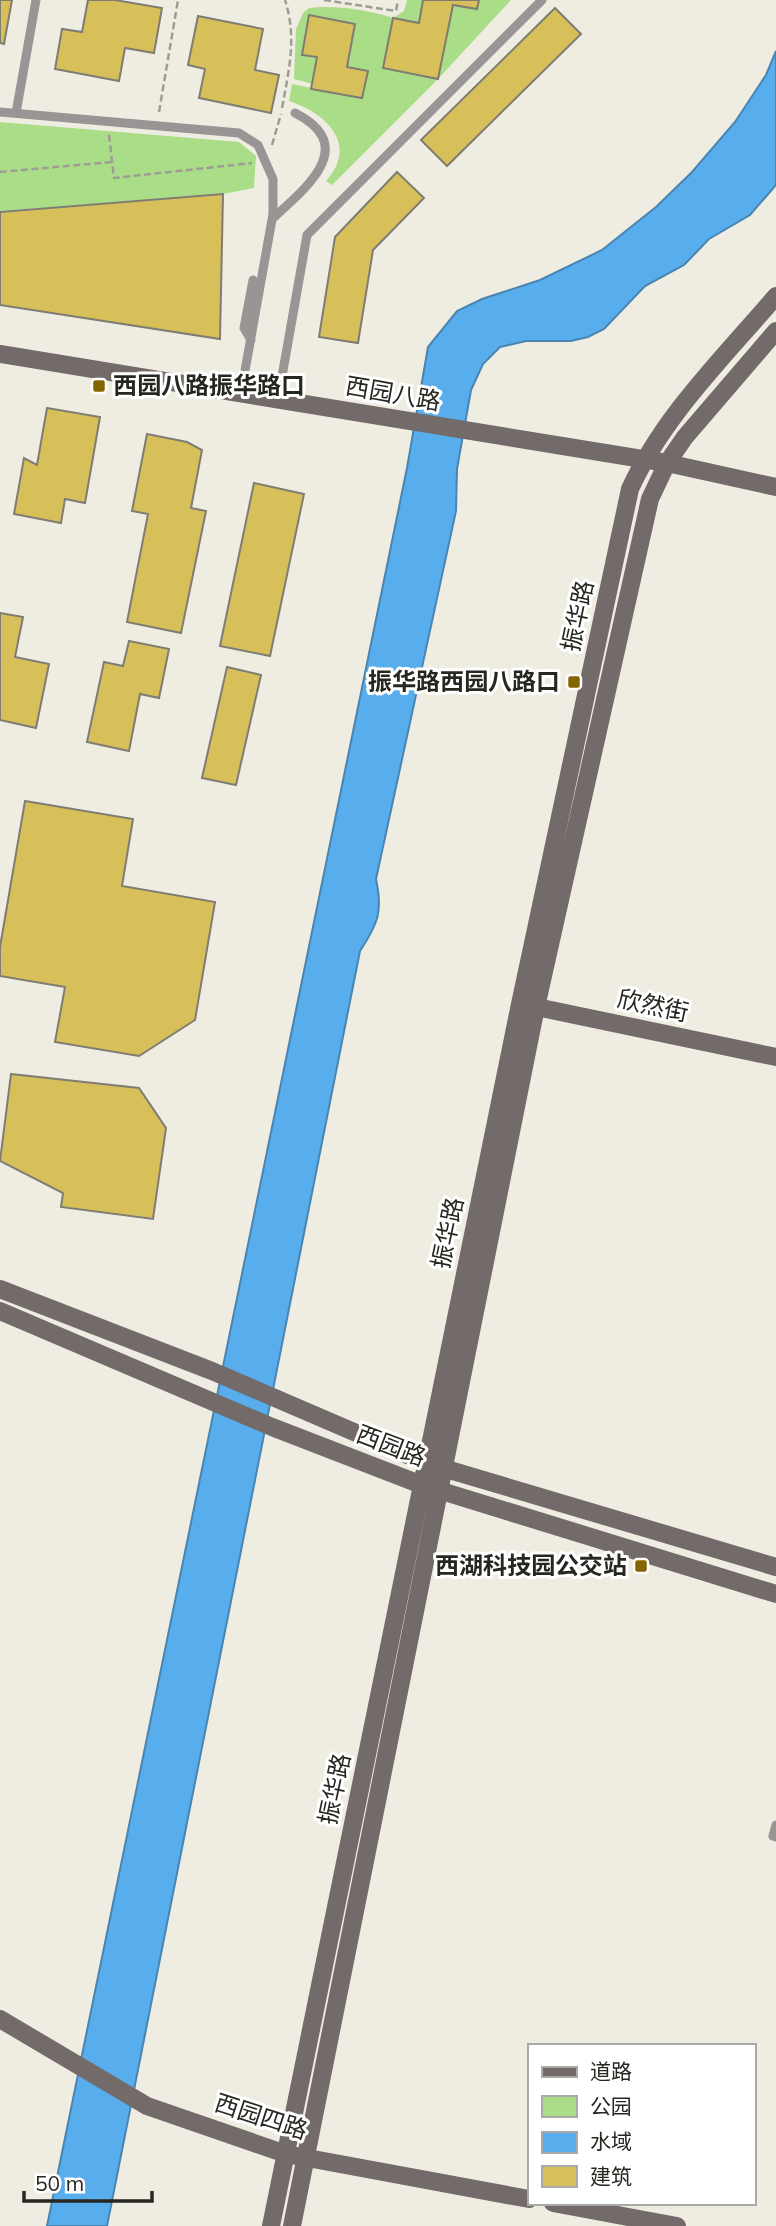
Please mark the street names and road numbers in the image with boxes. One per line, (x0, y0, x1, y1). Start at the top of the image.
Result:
street label: 西园八路 (343, 370, 443, 416)
street label: 振华路 (555, 577, 599, 654)
street label: 欣然街 (615, 983, 692, 1027)
street label: 振华路 (425, 1194, 469, 1271)
street label: 西园路 (352, 1418, 430, 1472)
street label: 振华路 (312, 1750, 356, 1827)
street label: 西园四路 (211, 2087, 312, 2145)

